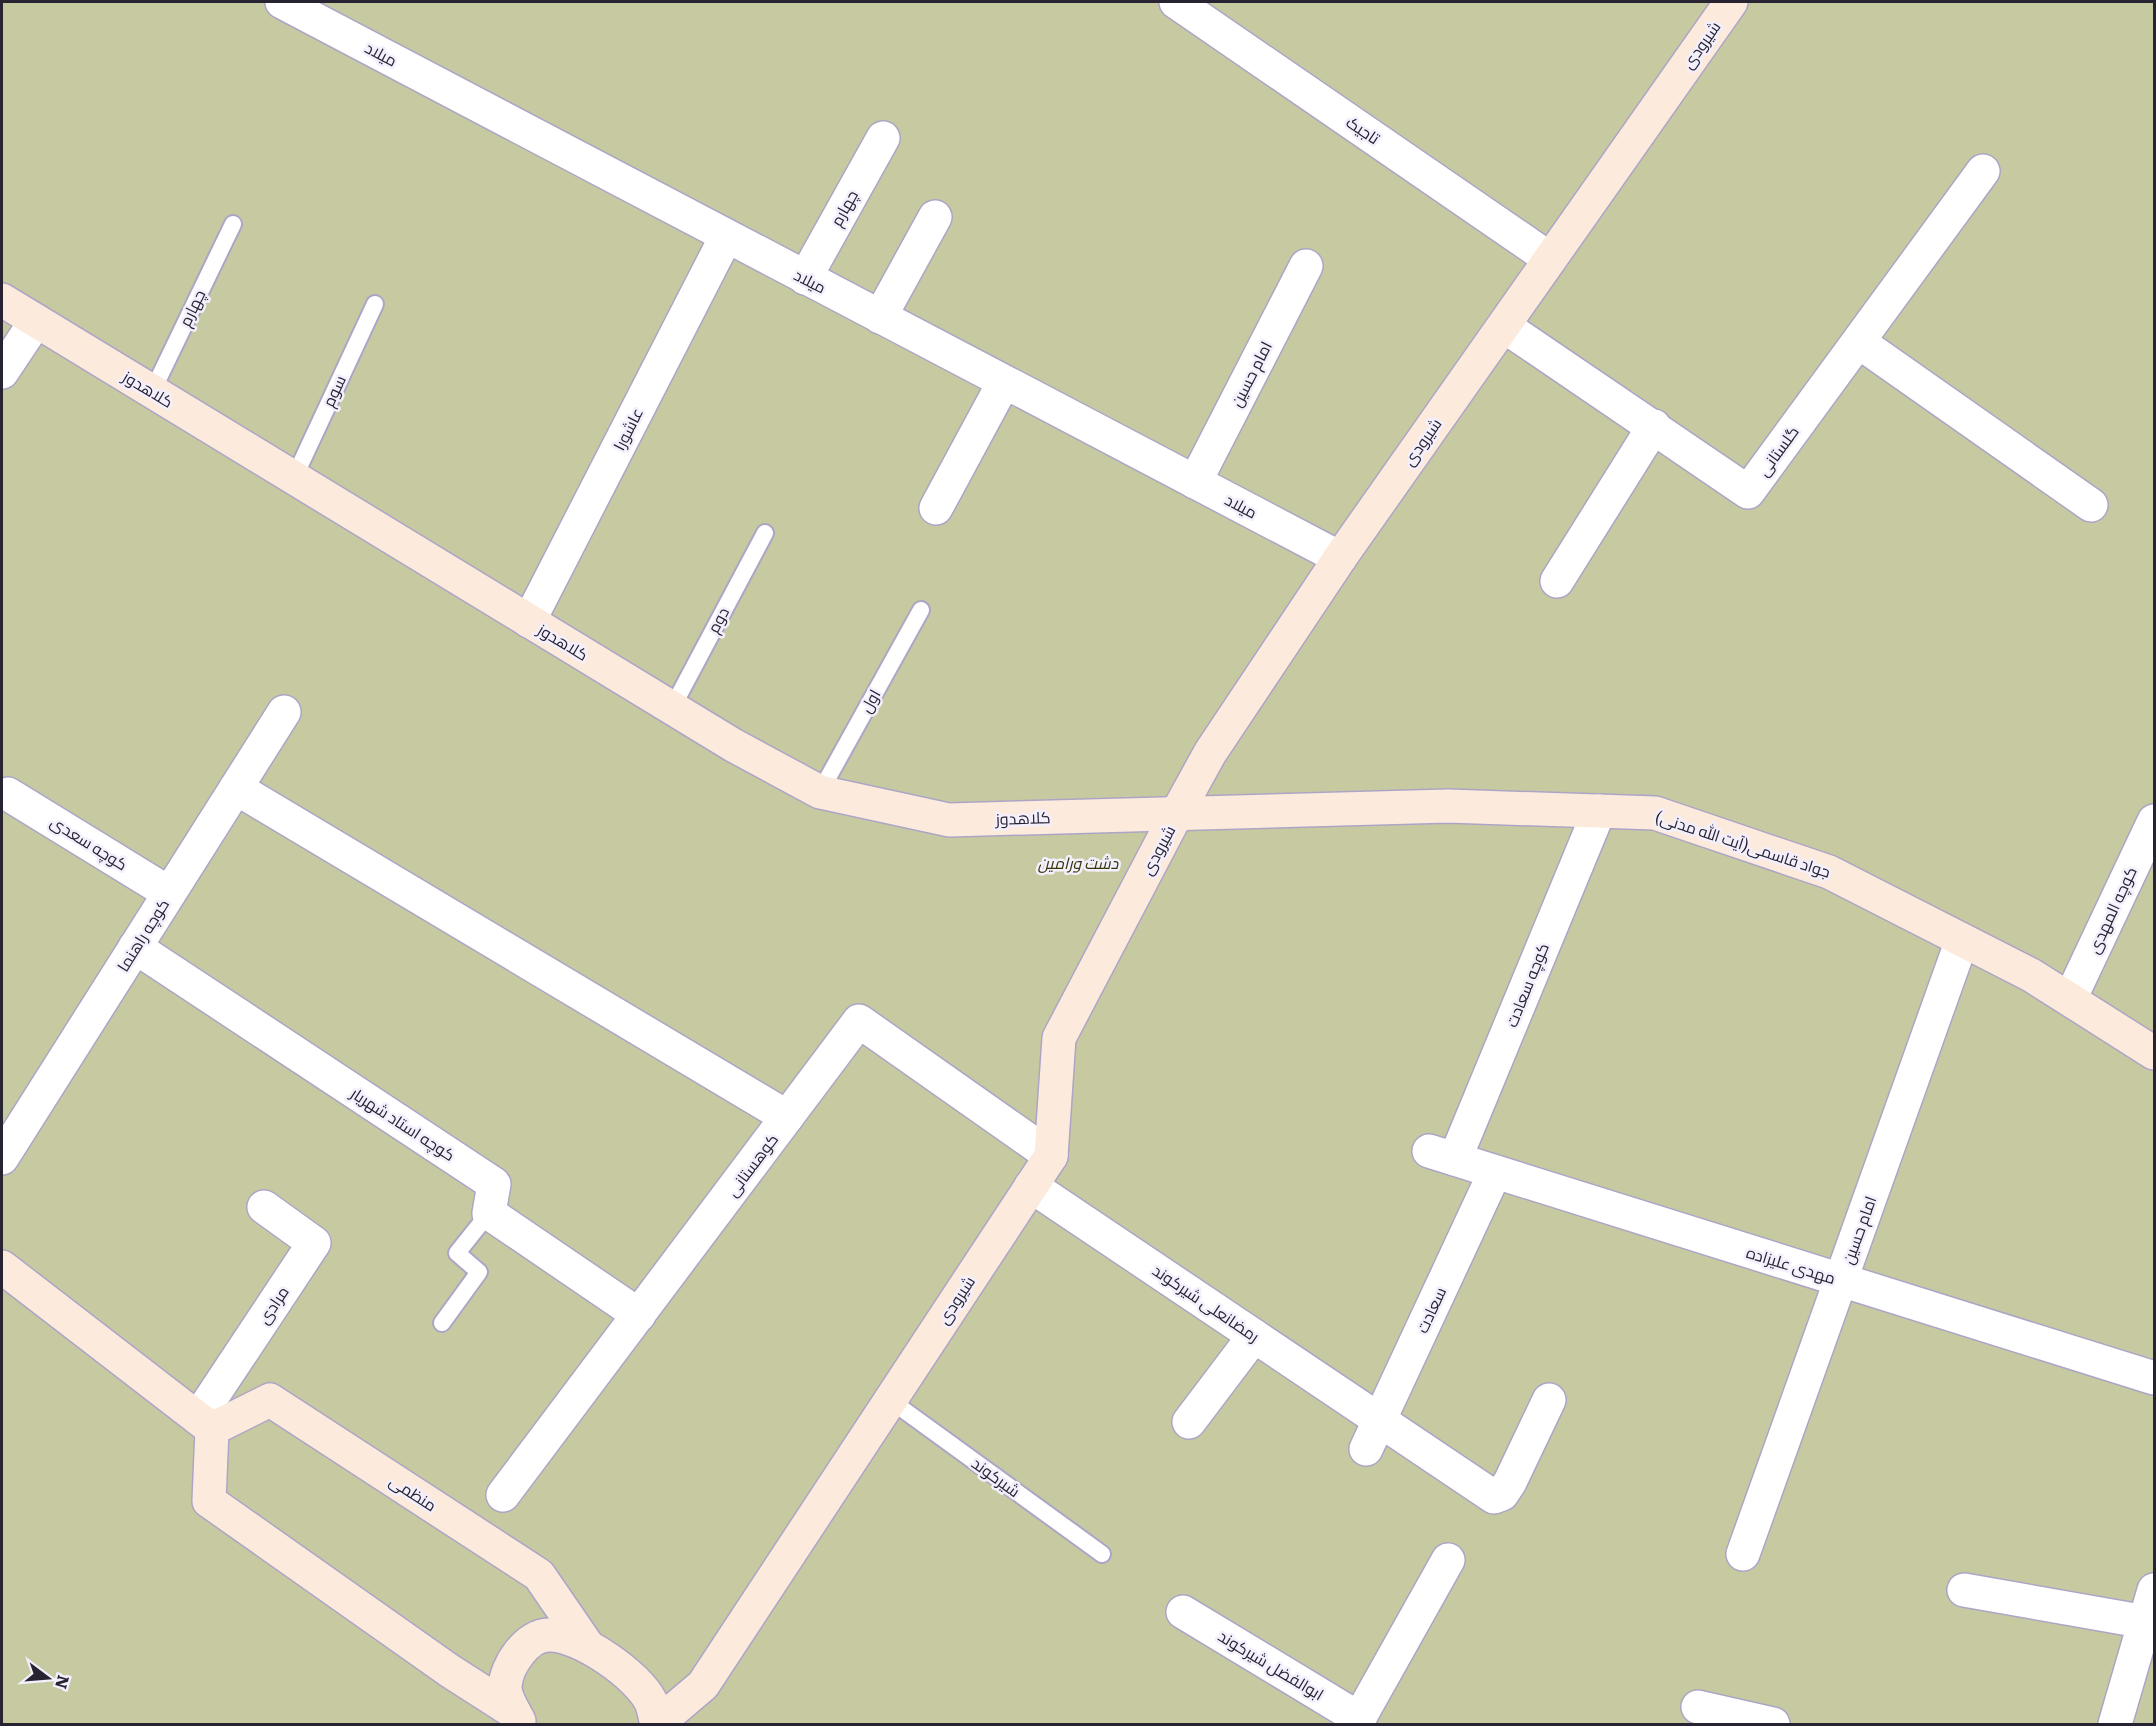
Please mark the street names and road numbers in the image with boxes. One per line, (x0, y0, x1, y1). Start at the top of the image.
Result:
street label: شیرودی (1675, 16, 1725, 73)
street label: میلاد (361, 35, 402, 72)
street label: تاجیک (1342, 109, 1386, 149)
street label: چهارم (823, 185, 864, 231)
street label: میلاد (790, 262, 831, 298)
street label: چهارم (172, 285, 211, 331)
street label: امام حسین (1223, 336, 1278, 411)
street label: کلاهدوز (118, 363, 178, 413)
street label: سوم (315, 371, 352, 411)
street label: عاشورا (606, 403, 648, 454)
street label: شیرودی (1396, 413, 1446, 470)
street label: گلستانی (1751, 420, 1804, 481)
street label: میلاد (1221, 487, 1262, 524)
street label: دوم (700, 602, 735, 637)
street label: کلاهدوز (533, 616, 593, 666)
street label: اول (853, 684, 885, 717)
street label: جواد قاسمی(آیت الله مدنی) (1653, 803, 1834, 883)
street label: کلاهدوز (994, 804, 1051, 830)
street label: کوچه سعدی (46, 809, 133, 876)
street label: شیرودی (1134, 820, 1180, 879)
street label: کوچه المهدی (2080, 862, 2143, 957)
street label: کوچه راهنما (110, 893, 175, 976)
street label: کوچه سعادت (1498, 939, 1555, 1031)
street label: کوچه استاد شهریار (345, 1080, 461, 1167)
street label: کوهستانی (719, 1128, 783, 1201)
street label: امام حسین (1835, 1192, 1882, 1267)
street label: مهدی علیزاده (1744, 1239, 1839, 1289)
street label: رمضانعلی شیرکوند (1148, 1257, 1265, 1347)
street label: شیرودی (931, 1270, 980, 1328)
street label: مرادی (251, 1281, 294, 1328)
street label: سعادت (1409, 1283, 1451, 1337)
street label: شیرکوند (967, 1450, 1026, 1502)
street label: منظمی (385, 1468, 442, 1516)
street label: ابوالفضل شیرکوند (1214, 1623, 1329, 1705)

